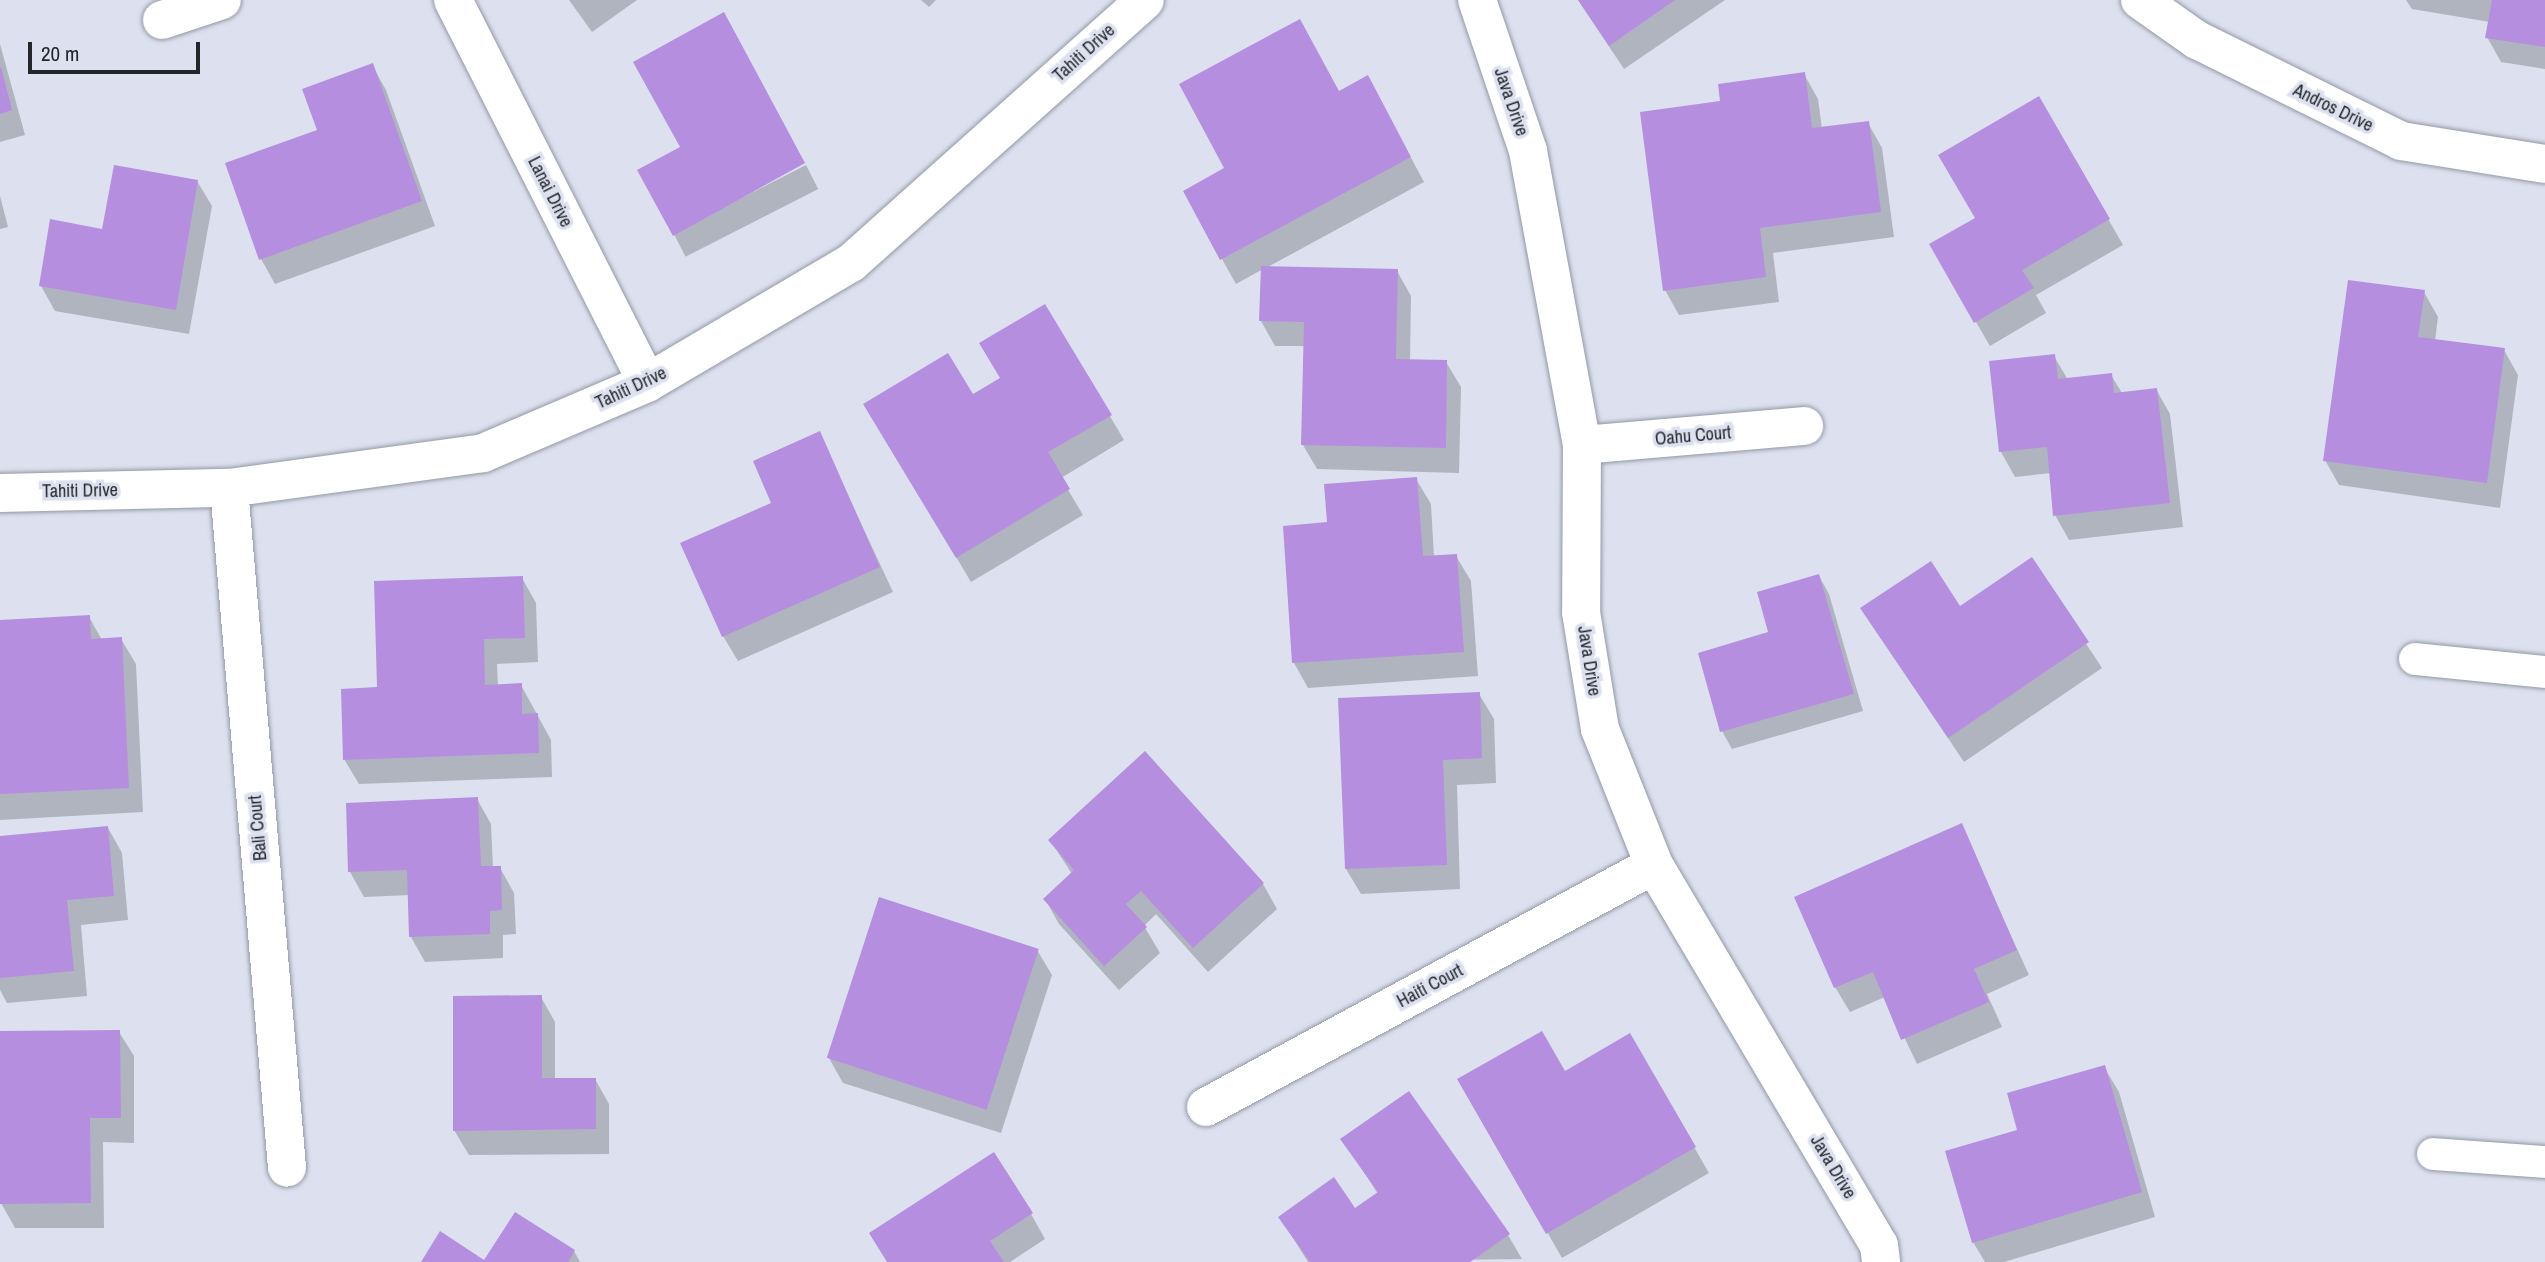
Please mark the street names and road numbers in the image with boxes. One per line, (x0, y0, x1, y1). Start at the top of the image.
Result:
street label: Tahiti Drive (1049, 20, 1119, 86)
street label: Java Drive (1489, 65, 1533, 139)
street label: Andros Drive (2290, 79, 2376, 137)
street label: Lanai Drive (523, 153, 577, 231)
street label: Tahiti Drive (592, 362, 670, 414)
street label: Oahu Court (1654, 422, 1732, 450)
street label: Tahiti Drive (42, 480, 118, 502)
street label: Java Drive (1573, 624, 1605, 698)
street label: Bali Court (244, 794, 272, 862)
street label: Haiti Court (1393, 960, 1467, 1012)
street label: Java Drive (1806, 1131, 1860, 1203)

